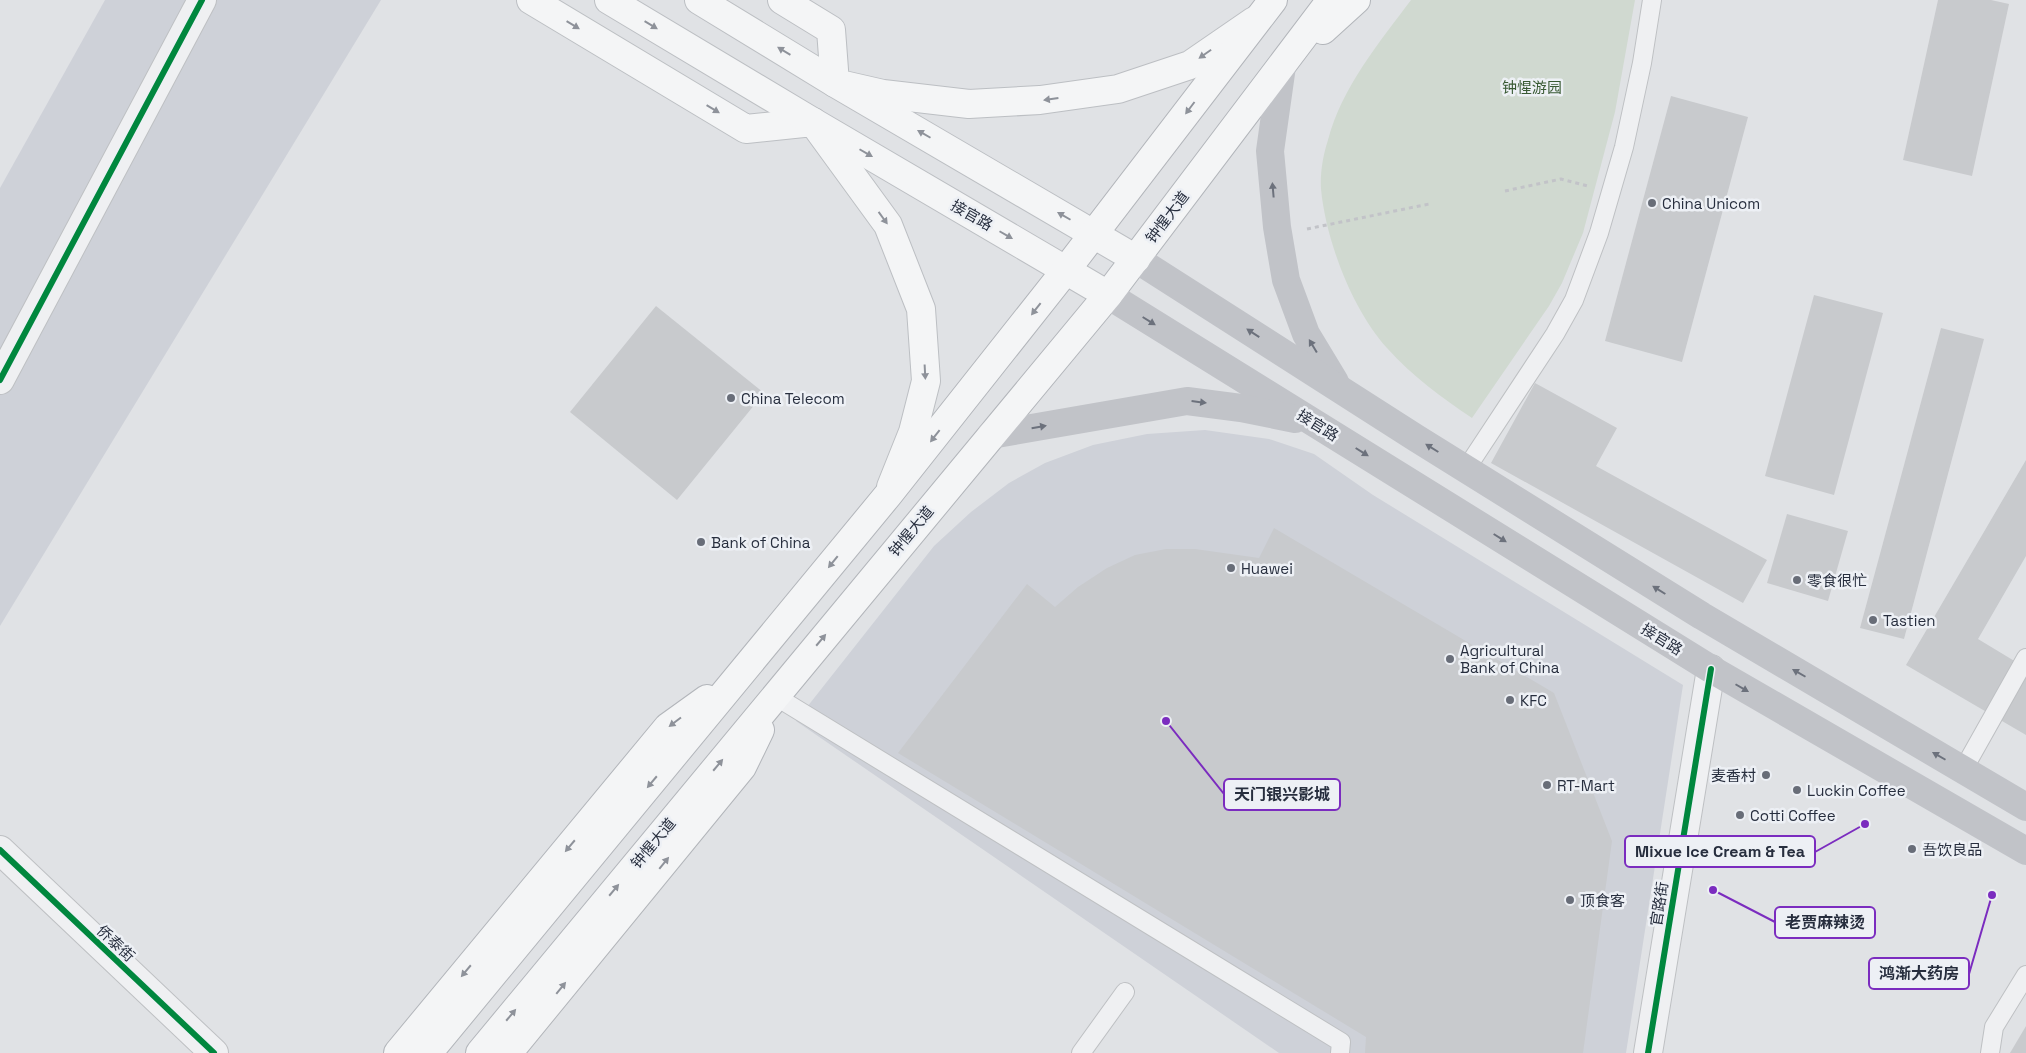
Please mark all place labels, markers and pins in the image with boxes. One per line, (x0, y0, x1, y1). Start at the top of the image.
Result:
place label: China Unicom (1662, 194, 1760, 213)
marker: China Unicom (1646, 197, 1658, 209)
place label: China Telecom (741, 389, 845, 408)
marker: China Telecom (725, 392, 737, 404)
place label: Bank of China (711, 533, 811, 552)
marker: Bank of China (695, 536, 707, 548)
place label: Huawei (1241, 559, 1293, 578)
marker: Huawei (1225, 562, 1237, 574)
place label: 零食很忙 (1807, 571, 1867, 590)
marker: 零食很忙 (1791, 574, 1803, 586)
place label: Tastien (1883, 611, 1935, 630)
marker: Tastien (1867, 614, 1879, 626)
place label: Agricultural Bank of China (1460, 641, 1560, 677)
marker: Agricultural Bank of China (1444, 653, 1456, 665)
place label: KFC (1520, 691, 1547, 710)
marker: KFC (1504, 694, 1516, 706)
place label: 麦香村 (1711, 766, 1756, 785)
marker: 麦香村 (1760, 769, 1772, 781)
place label: RT-Mart (1557, 776, 1615, 795)
callout: 天门银兴影城 (1224, 779, 1340, 810)
marker: RT-Mart (1541, 779, 1553, 791)
place label: Luckin Coffee (1807, 781, 1906, 800)
marker: Luckin Coffee (1791, 784, 1803, 796)
place label: Cotti Coffee (1750, 806, 1836, 825)
marker: Cotti Coffee (1734, 809, 1746, 821)
callout: Mixue Ice Cream & Tea (1625, 836, 1815, 867)
place label: 吾饮良品 (1922, 840, 1982, 859)
marker: 吾饮良品 (1906, 843, 1918, 855)
place label: 顶食客 (1580, 891, 1625, 910)
marker: 顶食客 (1564, 894, 1576, 906)
callout: 老贾麻辣烫 (1775, 907, 1875, 938)
callout: 鸿渐大药房 (1869, 958, 1969, 989)

